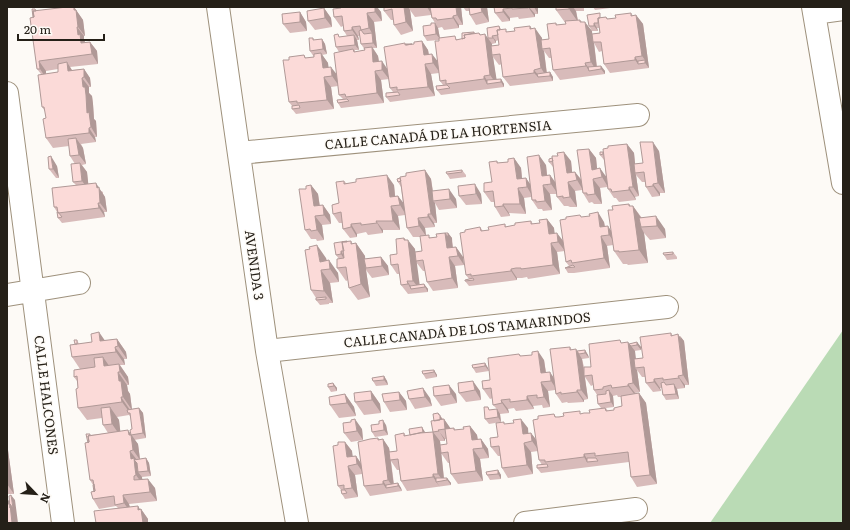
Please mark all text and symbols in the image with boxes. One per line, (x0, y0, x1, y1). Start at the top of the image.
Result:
scale bar (18, 16, 104, 42)
text: 20 m (24, 20, 51, 38)
street label: CALLE CANADÁ DE LA HORTENSIA (324, 115, 552, 153)
street label: AVENIDA 3 (241, 229, 269, 301)
street label: CALLE CANADÁ DE LOS TAMARINDOS (343, 307, 592, 351)
street label: CALLE HALCONES (30, 334, 64, 456)
north arrow (16, 474, 56, 514)
text: N (37, 491, 55, 506)

